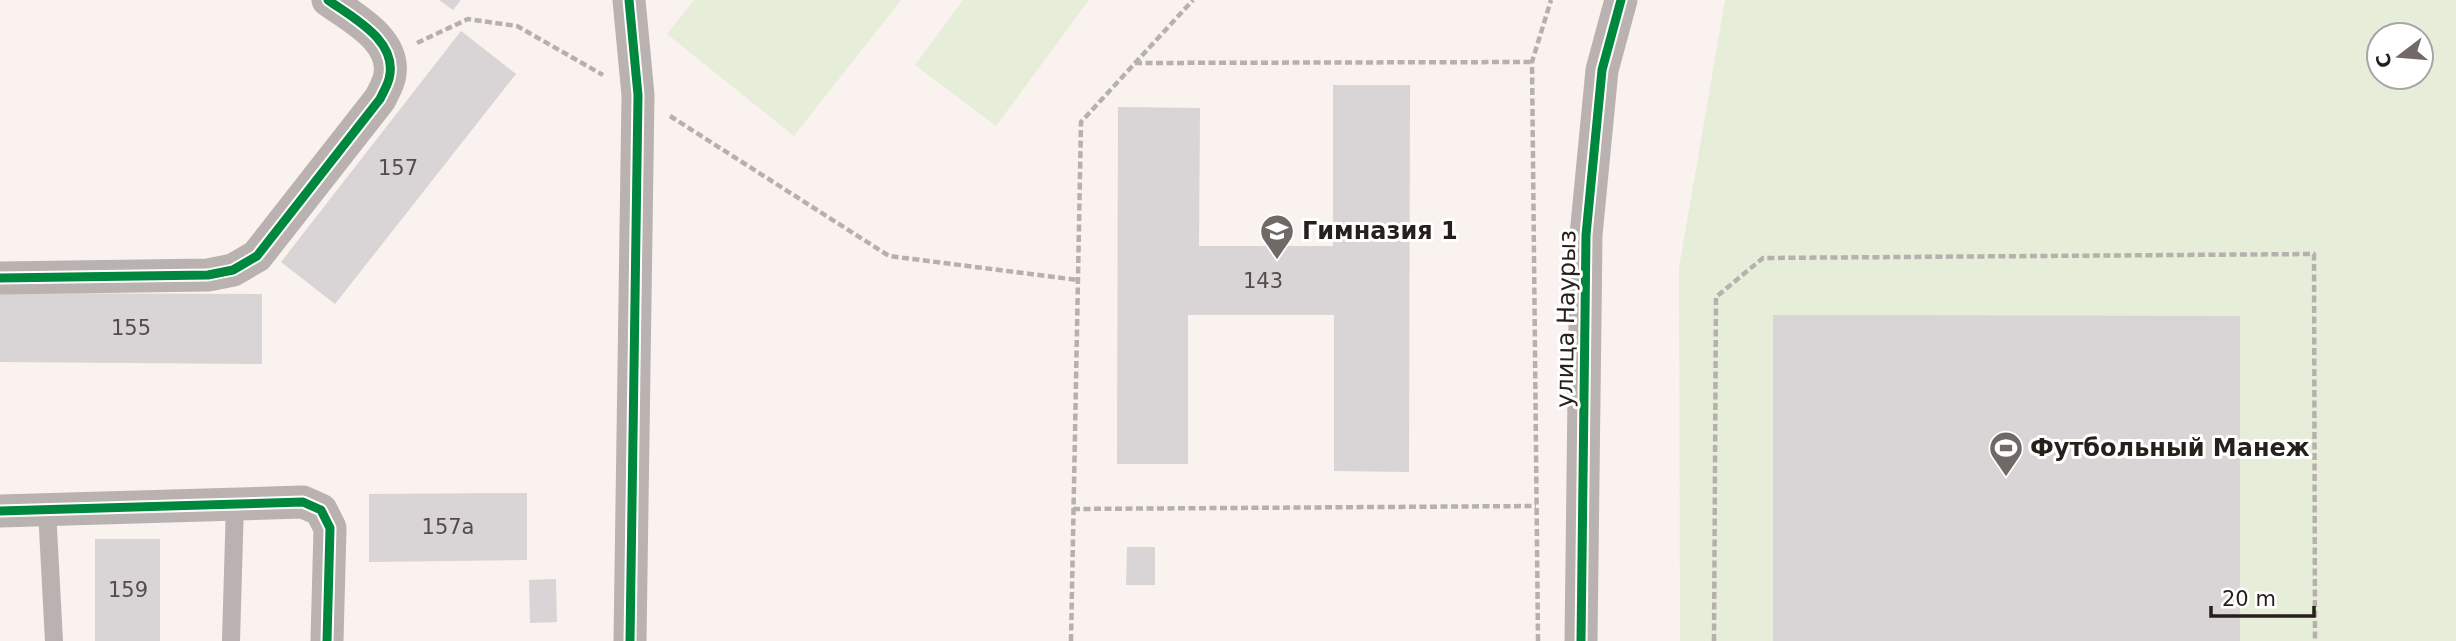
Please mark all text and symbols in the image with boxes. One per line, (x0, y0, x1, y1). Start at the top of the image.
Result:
north arrow (2365, 21, 2435, 91)
text: С (2371, 51, 2396, 70)
house number: 157 (378, 156, 418, 180)
school or university icon: Гимназия 1 (1258, 212, 1296, 261)
place label: Гимназия 1 (1302, 217, 1458, 245)
street label: улица Наурыз (1550, 230, 1582, 408)
house number: 143 (1243, 269, 1283, 293)
house number: 155 (111, 316, 151, 340)
sports icon: Футбольный Манеж (1987, 429, 2025, 478)
place label: Футбольный Манеж (2030, 434, 2310, 462)
house number: 157а (422, 515, 474, 539)
scale bar (2211, 574, 2314, 618)
house number: 159 (108, 578, 148, 602)
text: 20 m (2222, 587, 2276, 611)

